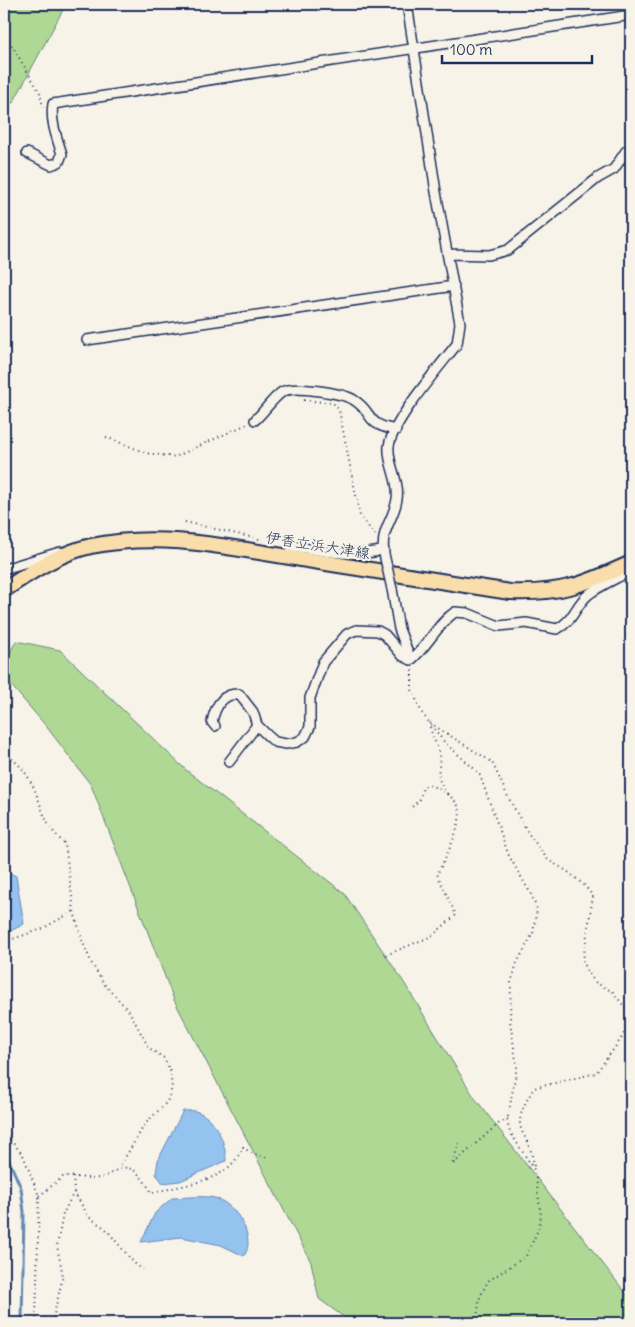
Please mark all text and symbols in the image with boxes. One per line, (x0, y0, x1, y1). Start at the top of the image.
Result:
scale bar (442, 32, 592, 64)
text: 100 m (450, 40, 492, 59)
street label: 伊香立浜大津線 (265, 527, 371, 563)

